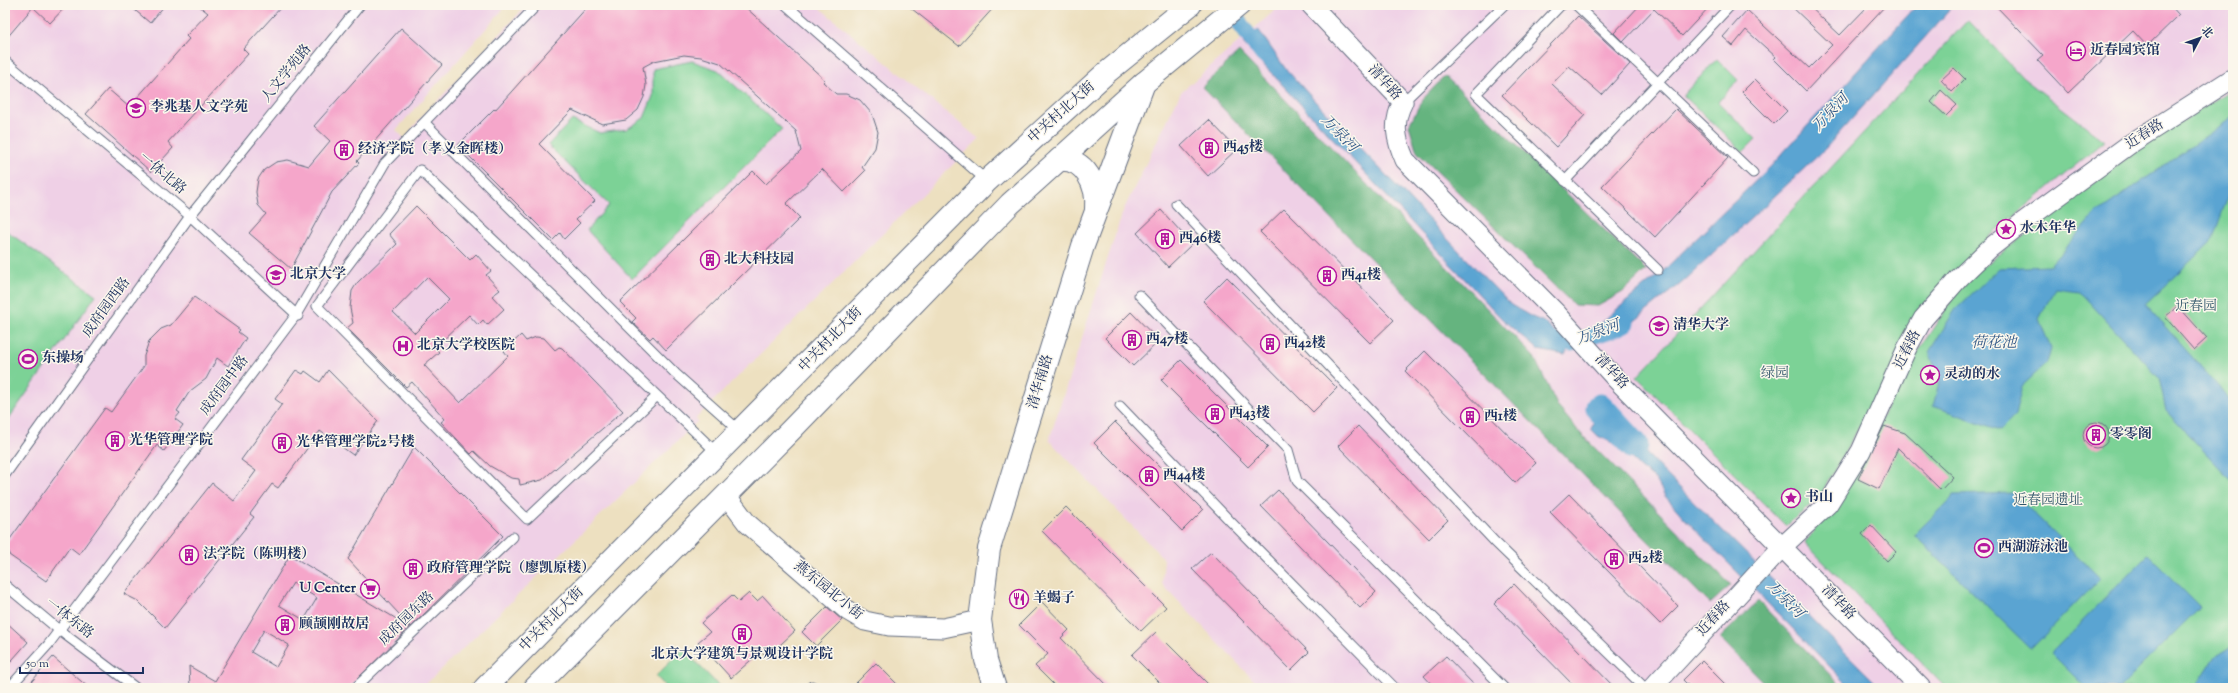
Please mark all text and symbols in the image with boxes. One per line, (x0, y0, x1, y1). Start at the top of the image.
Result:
north arrow (2180, 18, 2220, 58)
text: 北 (2197, 23, 2216, 41)
hotel icon: 近春园宾馆 (2065, 40, 2087, 62)
street label: 人文学苑路 (257, 41, 317, 107)
place label: 近春园宾馆 (2090, 41, 2160, 61)
street label: 清华路 (1363, 61, 1405, 105)
street label: 中关村北大街 (1024, 77, 1100, 149)
water label: 万泉河 (1808, 87, 1856, 137)
school or university icon: 李兆基人文学苑 (125, 97, 147, 119)
place label: 李兆基人文学苑 (150, 98, 248, 118)
water label: 万泉河 (1316, 111, 1364, 160)
street label: 近春路 (2122, 115, 2168, 155)
building icon: 西45楼 (1198, 137, 1220, 159)
place label: 西45楼 (1223, 138, 1263, 158)
building icon: 经济学院（孝义金晖楼） (333, 139, 355, 161)
place label: 经济学院（孝义金晖楼） (358, 140, 512, 160)
street label: 一体北路 (134, 148, 190, 200)
place icon: 水木年华 (1995, 218, 2017, 240)
place label: 水木年华 (2020, 219, 2076, 239)
building icon: 西46楼 (1154, 228, 1176, 250)
place label: 西46楼 (1179, 229, 1221, 249)
building icon: 北大科技园 (699, 249, 721, 271)
place label: 北大科技园 (724, 250, 794, 270)
school or university icon: 北京大学 (265, 264, 287, 286)
place label: 北京大学 (290, 265, 346, 285)
building icon: 西41楼 (1316, 265, 1338, 287)
place label: 西41楼 (1341, 266, 1381, 286)
street label: 成府园西路 (78, 274, 136, 342)
park label: 近春园 (2175, 297, 2217, 317)
street label: 中关村北大街 (795, 303, 867, 377)
water label: 万泉河 (1573, 314, 1626, 351)
school or university icon: 清华大学 (1648, 315, 1670, 337)
place label: 清华大学 (1673, 316, 1729, 336)
street label: 近春路 (1890, 327, 1926, 373)
building icon: 西47楼 (1121, 329, 1143, 351)
place label: 西47楼 (1146, 330, 1188, 350)
building icon: 西42楼 (1259, 333, 1281, 355)
water label: 荷花池 (1971, 333, 2018, 354)
place label: 西42楼 (1284, 334, 1326, 354)
hospital icon: 北京大学校医院 (392, 335, 414, 357)
place label: 北京大学校医院 (417, 336, 515, 356)
sports icon: 东操场 (17, 348, 39, 370)
place label: 东操场 (42, 349, 84, 369)
street label: 清华路 (1589, 350, 1633, 394)
street label: 成府园中路 (196, 352, 254, 420)
street label: 清华南路 (1023, 352, 1059, 412)
park label: 绿园 (1761, 364, 1789, 384)
place icon: 灵动的水 (1919, 364, 1941, 386)
place label: 灵动的水 (1944, 365, 2000, 385)
building icon: 西43楼 (1204, 403, 1226, 425)
place label: 西43楼 (1229, 404, 1270, 424)
building icon: 西1楼 (1459, 406, 1481, 428)
place label: 西1楼 (1484, 407, 1517, 427)
building icon: 零零阁 (2085, 424, 2107, 446)
place label: 零零阁 (2110, 425, 2152, 445)
building icon: 光华管理学院 (104, 430, 126, 452)
place label: 光华管理学院 (129, 431, 213, 451)
building icon: 光华管理学院2号楼 (271, 432, 293, 454)
place label: 光华管理学院2号楼 (296, 433, 415, 453)
building icon: 西44楼 (1138, 465, 1160, 487)
place label: 西44楼 (1163, 466, 1205, 486)
place icon: 书山 (1780, 487, 1802, 509)
place label: 书山 (1805, 488, 1833, 508)
park label: 近春园遗址 (2013, 491, 2083, 511)
sports icon: 西湖游泳池 (1973, 537, 1995, 559)
place label: 西湖游泳池 (1998, 538, 2068, 558)
building icon: 法学院（陈明楼） (178, 544, 200, 566)
place label: 法学院（陈明楼） (203, 545, 315, 565)
building icon: 西2楼 (1603, 548, 1625, 570)
place label: 西2楼 (1628, 549, 1663, 569)
street label: 燕东园北小街 (789, 557, 867, 625)
building icon: 政府管理学院（廖凯原楼） (402, 558, 424, 580)
place label: 政府管理学院（廖凯原楼） (427, 559, 595, 579)
water label: 万泉河 (1762, 577, 1810, 626)
supermarket icon: U Center (359, 578, 381, 600)
place label: U Center (299, 579, 357, 599)
street label: 清华路 (1816, 581, 1860, 625)
street label: 中关村北大街 (515, 583, 589, 657)
street label: 成府园东路 (375, 587, 439, 651)
restaurant icon: 羊蝎子 (1008, 588, 1030, 610)
place label: 羊蝎子 (1033, 589, 1075, 609)
street label: 一体东路 (41, 594, 97, 644)
street label: 近春路 (1693, 597, 1735, 641)
building icon: 顾颉刚故居 (274, 614, 296, 636)
place label: 顾颉刚故居 (299, 615, 369, 635)
building icon: 北京大学建筑与景观设计学院 (731, 623, 753, 645)
place label: 北京大学建筑与景观设计学院 (651, 645, 833, 665)
scale bar (20, 649, 143, 675)
text: 50 m (25, 655, 49, 673)

